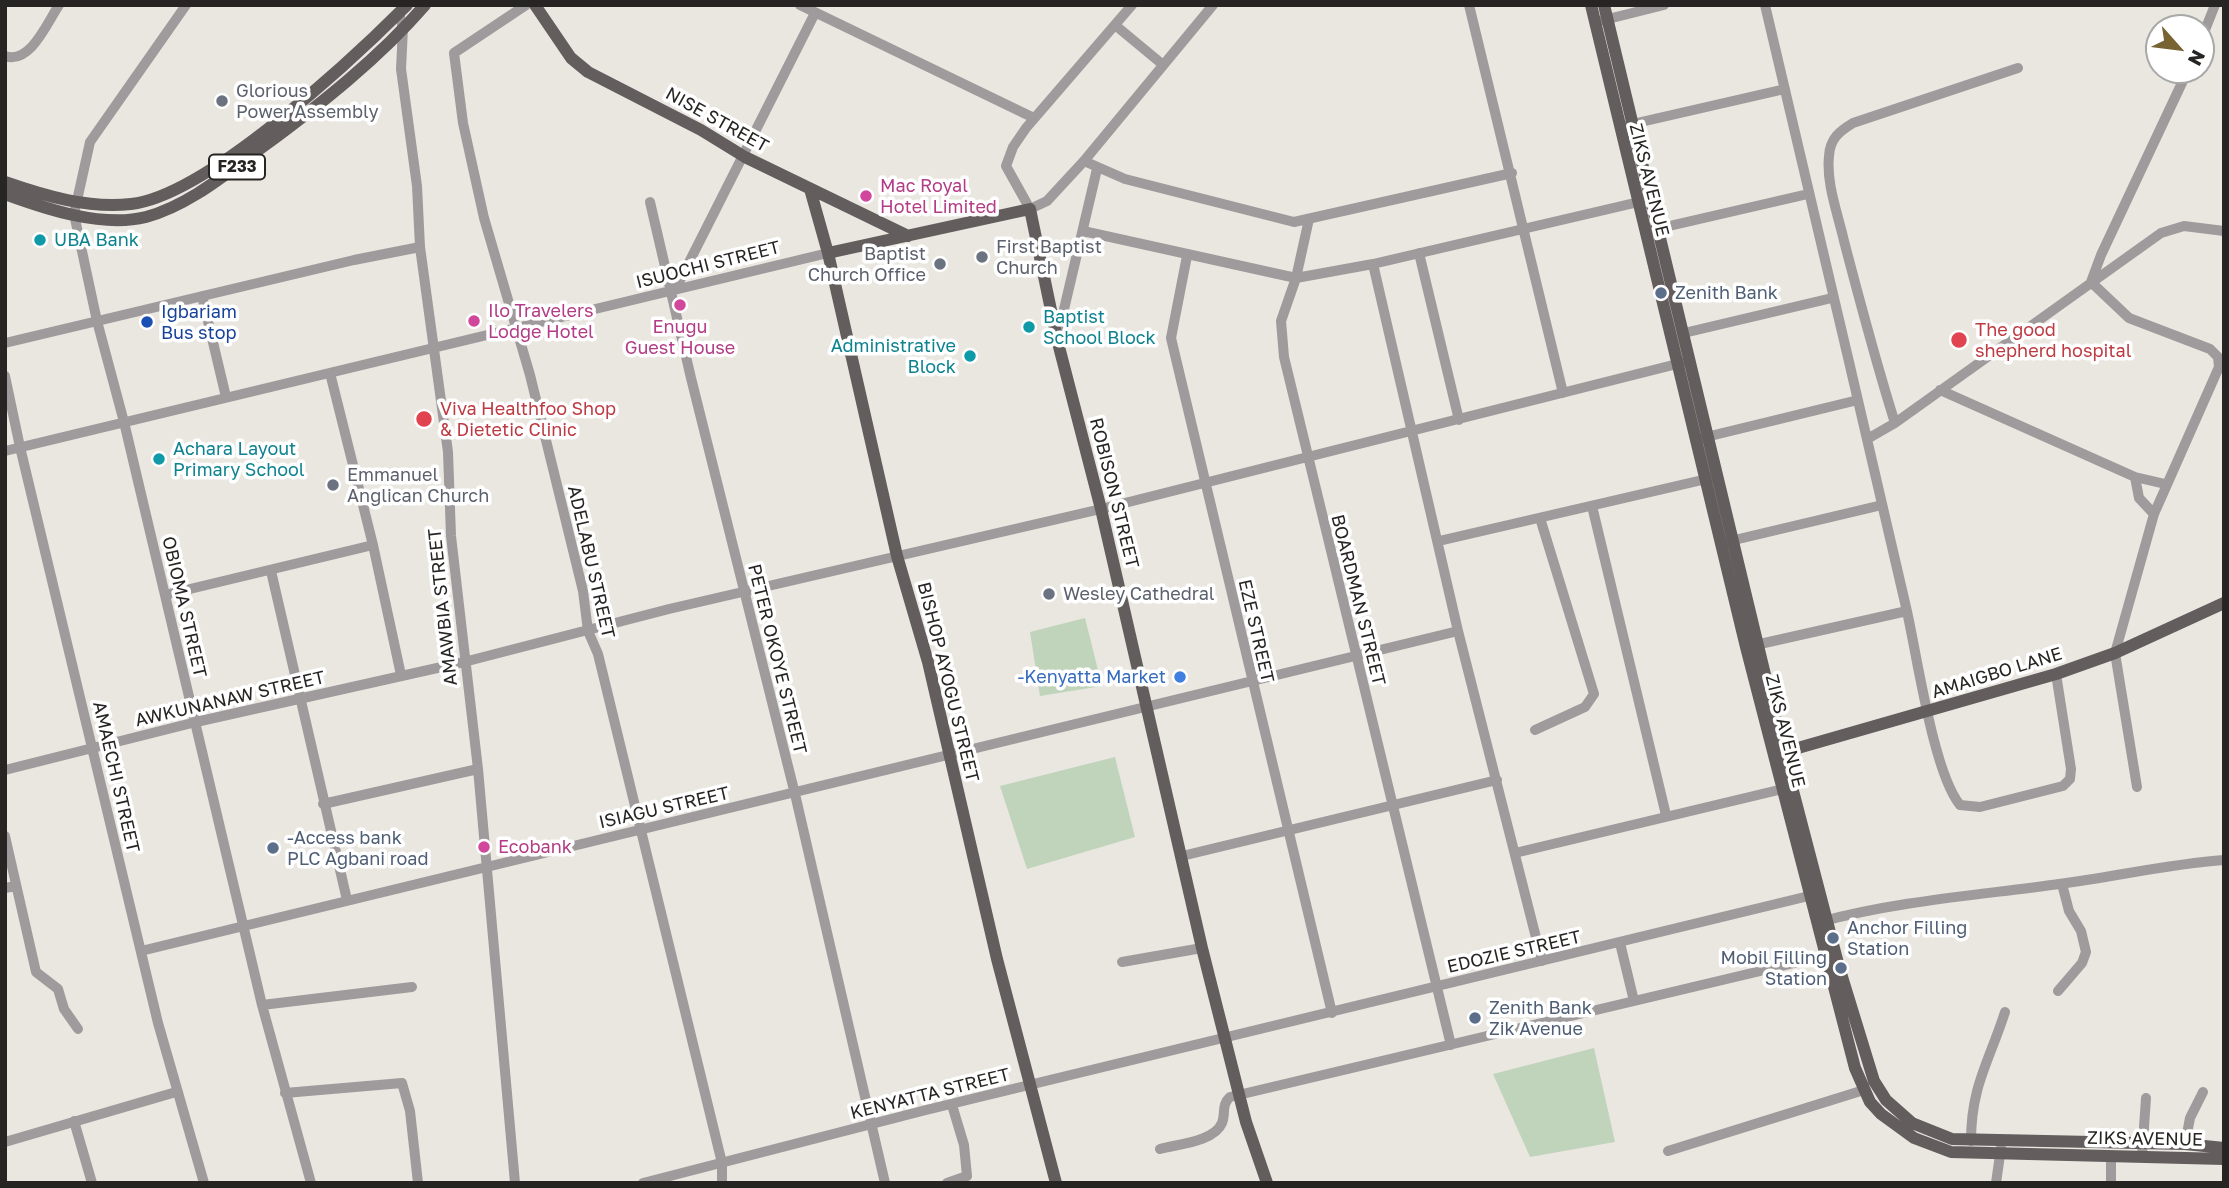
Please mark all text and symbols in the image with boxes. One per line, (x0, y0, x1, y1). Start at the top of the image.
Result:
north arrow (2145, 14, 2215, 84)
text: N (2184, 46, 2211, 70)
place label: Glorious Power Assembly (236, 80, 379, 122)
street label: NISE STREET (662, 83, 772, 157)
marker: Glorious Power Assembly (214, 93, 230, 109)
street label: ZIKS AVENUE (1625, 121, 1673, 239)
road number: F233 (209, 154, 265, 180)
place label: Mac Royal Hotel Limited (880, 175, 997, 218)
marker: Mac Royal Hotel Limited (858, 188, 874, 204)
place label: UBA Bank (54, 229, 139, 251)
marker: UBA Bank (32, 232, 48, 248)
place label: First Baptist Church (996, 236, 1102, 278)
street label: ISUOCHI STREET (634, 237, 782, 293)
place label: Baptist Church Office (808, 243, 926, 286)
marker: First Baptist Church (974, 249, 990, 265)
marker: Baptist Church Office (932, 256, 948, 272)
place label: Zenith Bank (1675, 282, 1778, 304)
marker: Zenith Bank (1653, 285, 1669, 301)
marker: Enugu Guest House (672, 297, 688, 313)
place label: Ilo Travelers Lodge Hotel (488, 300, 594, 342)
place label: Igbariam Bus stop (161, 301, 237, 344)
place label: Baptist School Block (1043, 306, 1156, 348)
marker: Ilo Travelers Lodge Hotel (466, 313, 482, 329)
marker: Igbariam Bus stop (139, 314, 155, 330)
place label: Enugu Guest House (625, 316, 735, 358)
marker: Baptist School Block (1021, 319, 1037, 335)
place label: The good shepherd hospital (1975, 319, 2131, 362)
marker: The good shepherd hospital (1949, 330, 1969, 350)
place label: Administrative Block (831, 335, 956, 378)
marker: Administrative Block (962, 348, 978, 364)
place label: Viva Healthfoo Shop & Dietetic Clinic (440, 398, 616, 440)
marker: Viva Healthfoo Shop & Dietetic Clinic (414, 409, 434, 429)
street label: ROBISON STREET (1085, 416, 1143, 570)
place label: Achara Layout Primary School (173, 438, 305, 480)
marker: Achara Layout Primary School (151, 451, 167, 467)
place label: Emmanuel Anglican Church (347, 464, 489, 506)
marker: Emmanuel Anglican Church (325, 477, 341, 493)
street label: ADELABU STREET (563, 483, 619, 641)
street label: BOARDMAN STREET (1326, 512, 1390, 688)
street label: AMAWBIA STREET (424, 527, 462, 687)
street label: OBIOMA STREET (157, 534, 211, 680)
street label: PETER OKOYE STREET (743, 562, 811, 756)
street label: EZE STREET (1234, 577, 1278, 685)
street label: BISHOP AYOGU STREET (913, 580, 983, 784)
place label: Wesley Cathedral (1063, 583, 1215, 605)
marker: Wesley Cathedral (1041, 586, 1057, 602)
street label: AMAIGBO LANE (1929, 643, 2065, 703)
place label: -Kenyatta Market (1017, 666, 1166, 688)
street label: AWKUNANAW STREET (133, 667, 327, 731)
marker: -Kenyatta Market (1172, 669, 1188, 685)
street label: ZIKS AVENUE (1761, 672, 1809, 790)
street label: AMAECHI STREET (88, 699, 144, 855)
street label: ISIAGU STREET (597, 783, 731, 833)
place label: -Access bank PLC Agbani road (287, 827, 429, 870)
place label: Ecobank (498, 836, 572, 858)
marker: Ecobank (476, 839, 492, 855)
marker: -Access bank PLC Agbani road (265, 840, 281, 856)
place label: Anchor Filling Station (1847, 917, 1967, 960)
street label: EDOZIE STREET (1445, 926, 1583, 978)
marker: Anchor Filling Station (1825, 930, 1841, 946)
place label: Mobil Filling Station (1721, 947, 1827, 990)
marker: Mobil Filling Station (1833, 960, 1849, 976)
place label: Zenith Bank Zik Avenue (1489, 997, 1592, 1040)
marker: Zenith Bank Zik Avenue (1467, 1010, 1483, 1026)
street label: KENYATTA STREET (848, 1064, 1012, 1124)
street label: ZIKS AVENUE (2087, 1127, 2203, 1151)

